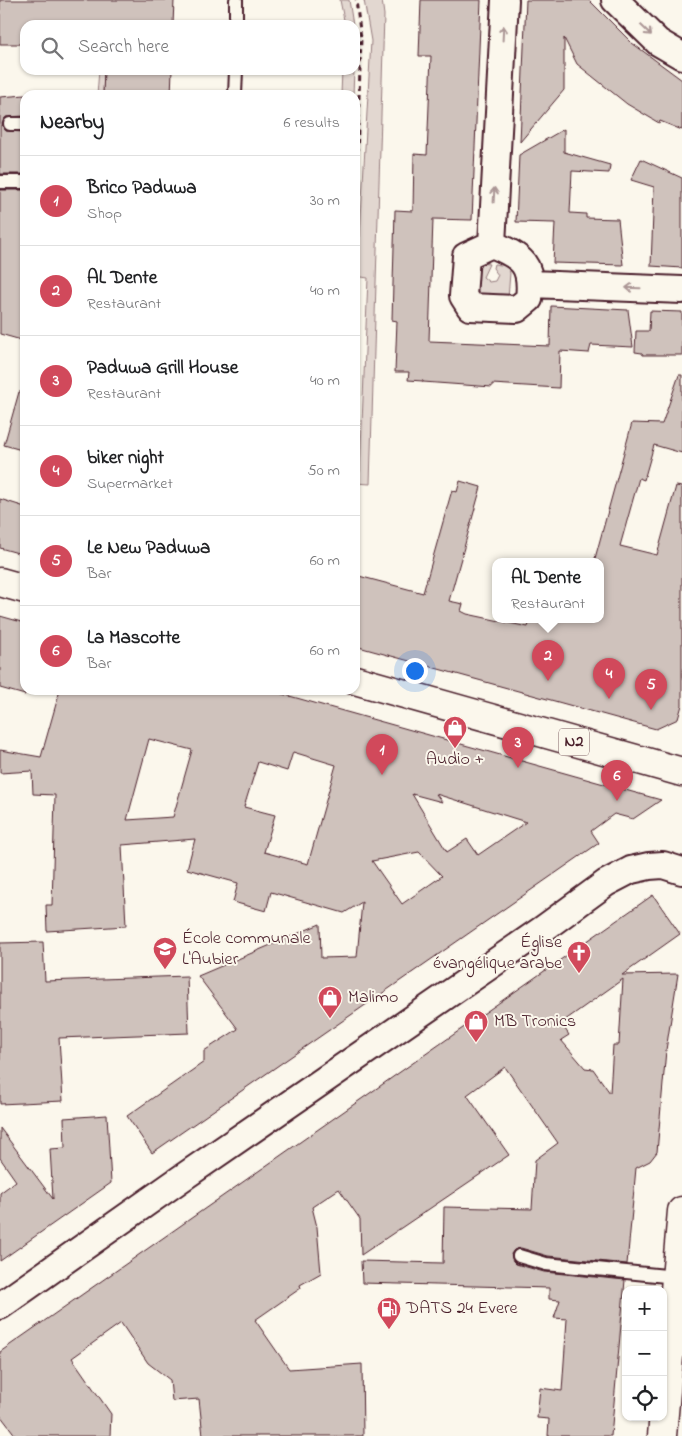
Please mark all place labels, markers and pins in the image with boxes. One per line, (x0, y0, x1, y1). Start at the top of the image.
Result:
pin: 2 (532, 640, 564, 681)
pin: 4 (593, 658, 625, 699)
pin: 5 (635, 669, 667, 710)
shop icon: Audio + (442, 715, 468, 749)
pin: 3 (502, 727, 534, 768)
pin: 1 (366, 734, 398, 775)
place label: Audio + (426, 747, 484, 773)
pin: 6 (601, 760, 633, 801)
place label: École communale L'Aubier (182, 926, 311, 973)
place label: Église évangélique arabe (433, 930, 563, 978)
school or university icon: École communale L'Aubier (152, 936, 178, 970)
church icon: Église évangélique arabe (566, 940, 592, 974)
shop icon: Malimo (317, 985, 343, 1019)
place label: Malimo (348, 985, 398, 1011)
shop icon: MB Tronics (463, 1009, 489, 1043)
place label: MB Tronics (494, 1009, 576, 1035)
fuel station icon: DATS 24 Evere (376, 1296, 402, 1330)
place label: DATS 24 Evere (405, 1296, 519, 1322)

